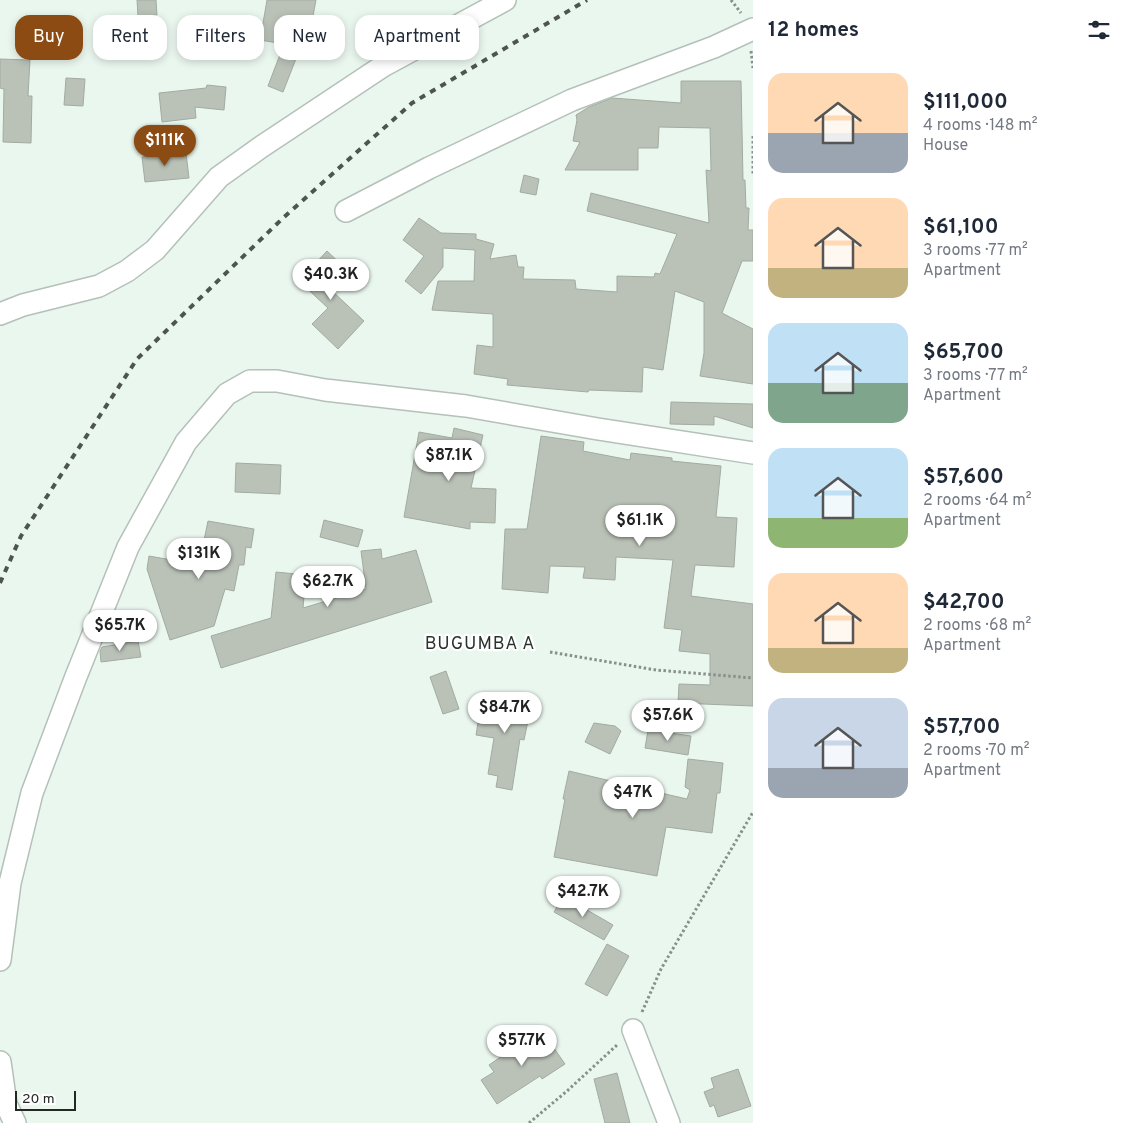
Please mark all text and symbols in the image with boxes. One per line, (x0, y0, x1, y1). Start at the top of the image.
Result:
chip: Buy (15, 15, 83, 60)
chip: Rent (93, 15, 167, 60)
chip: Filters (177, 15, 264, 60)
chip: New (274, 15, 345, 60)
chip: Apartment (355, 15, 479, 60)
icon: filters (1085, 16, 1113, 44)
text: 12 homes (768, 17, 859, 44)
text: $111,000 (923, 89, 1008, 116)
icon: home (808, 93, 868, 153)
text: 4 rooms · 148 m² (923, 116, 1038, 136)
pin: $111K (130, 124, 200, 167)
text: $111K (145, 131, 185, 151)
text: House (923, 136, 968, 156)
text: $61,100 (923, 214, 999, 241)
icon: home (808, 218, 868, 278)
text: 3 rooms · 77 m² (923, 241, 1028, 261)
pin: $40.3K (290, 258, 372, 301)
text: Apartment (923, 261, 1001, 281)
text: $40.3K (303, 265, 359, 285)
text: $65,700 (923, 339, 1004, 366)
icon: home (808, 343, 868, 403)
text: 3 rooms · 77 m² (923, 366, 1028, 386)
text: Apartment (923, 386, 1001, 406)
pin: $87.1K (408, 440, 490, 482)
text: $87.1K (425, 446, 473, 466)
text: $57,600 (923, 464, 1004, 491)
icon: home (808, 468, 868, 528)
text: 2 rooms · 64 m² (923, 491, 1032, 511)
pin: $61.1K (599, 504, 681, 547)
text: $61.1K (616, 511, 664, 531)
text: Apartment (923, 511, 1001, 531)
pin: $131K (164, 538, 234, 580)
text: $131K (177, 544, 221, 564)
pin: $62.7K (287, 566, 369, 608)
text: $62.7K (302, 572, 354, 592)
text: $42,700 (923, 589, 1004, 616)
icon: home (808, 593, 868, 653)
pin: $65.7K (79, 610, 161, 652)
text: $65.7K (94, 616, 146, 636)
text: 2 rooms · 68 m² (923, 616, 1031, 636)
district label: BUGUMBA A (425, 633, 535, 656)
text: Apartment (923, 636, 1001, 656)
pin: $84.7K (464, 692, 546, 734)
text: $84.7K (479, 698, 531, 718)
pin: $57.6K (627, 700, 709, 742)
text: $57.6K (642, 706, 694, 726)
text: $57,700 (923, 714, 1000, 741)
icon: home (808, 718, 868, 778)
text: 2 rooms · 70 m² (923, 741, 1030, 761)
text: Apartment (923, 761, 1001, 781)
pin: $47K (603, 776, 663, 819)
text: $47K (613, 783, 653, 803)
pin: $42.7K (542, 876, 624, 918)
text: $42.7K (557, 882, 609, 902)
pin: $57.7K (481, 1024, 563, 1067)
text: $57.7K (498, 1031, 546, 1051)
scale bar (15, 1088, 76, 1111)
text: 20 m (22, 1091, 55, 1108)

